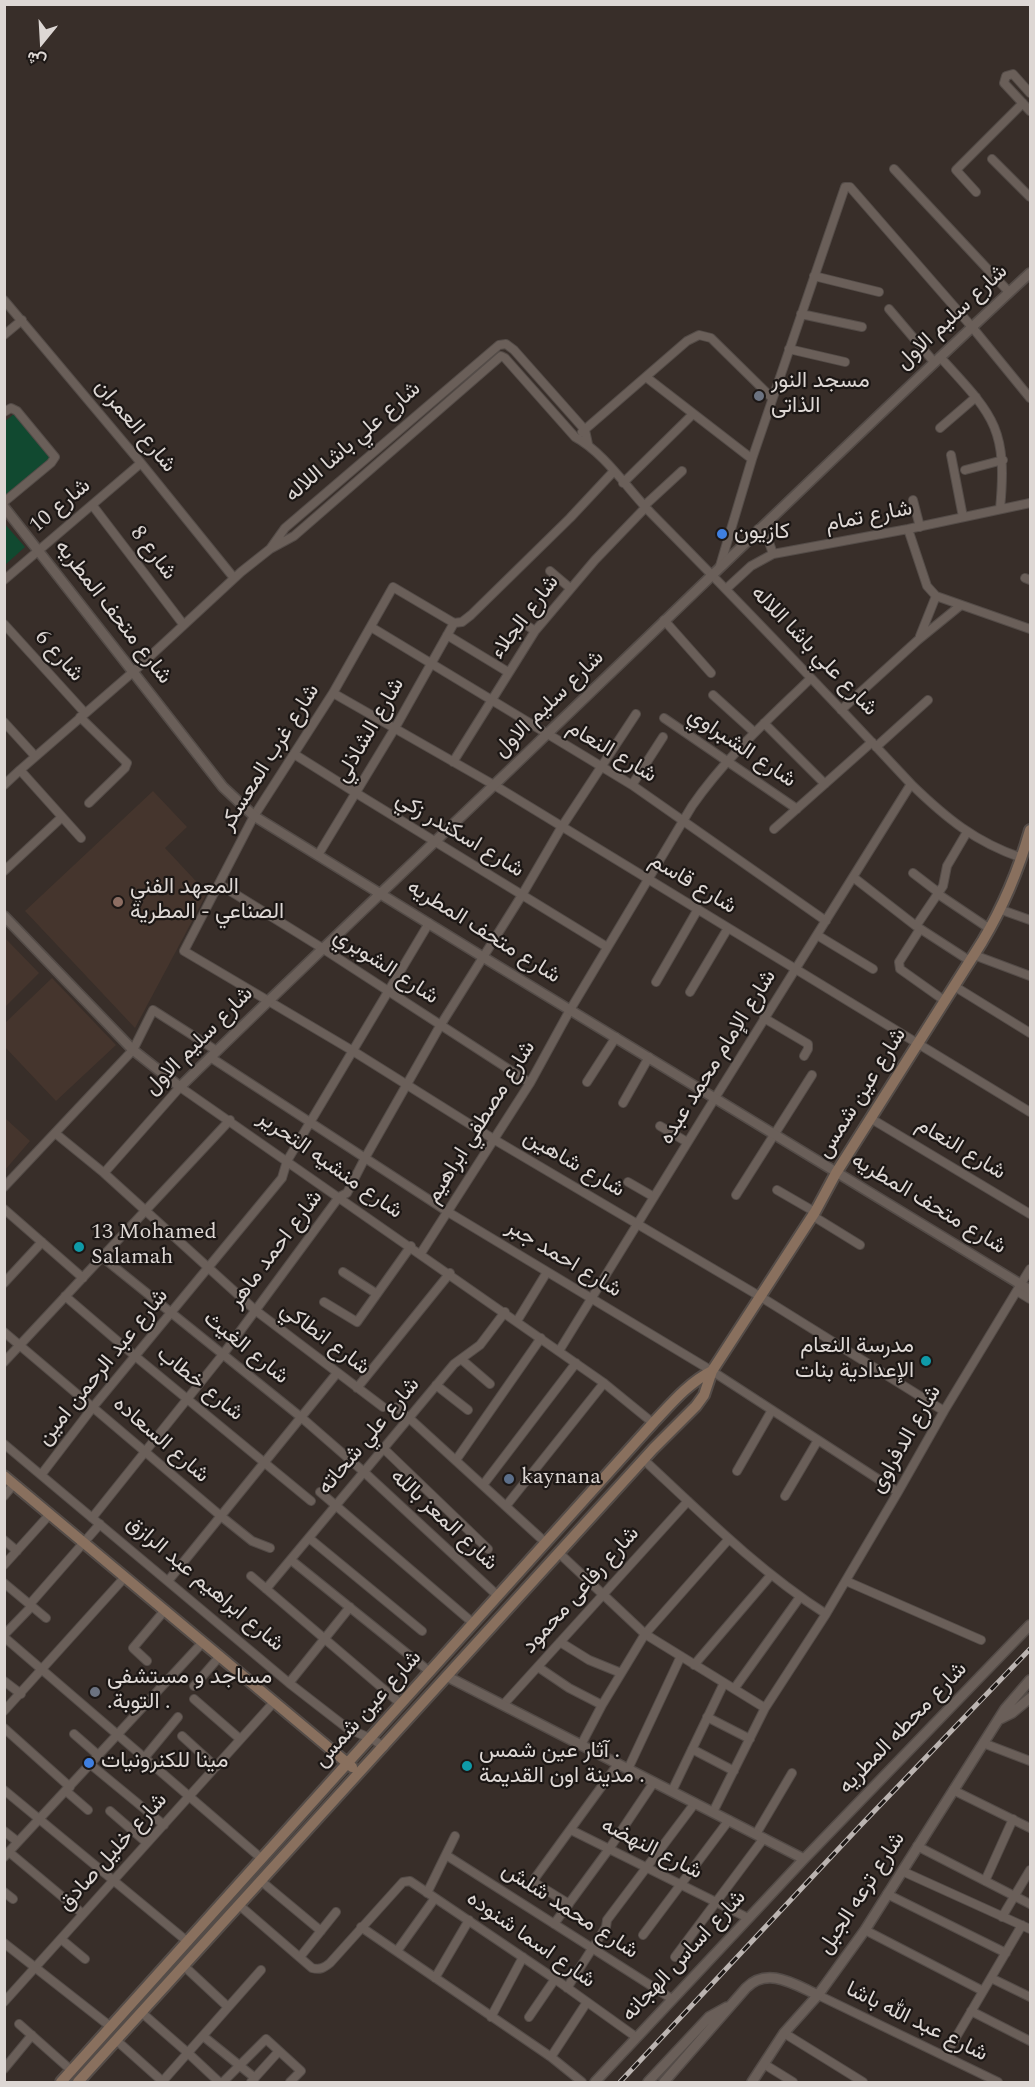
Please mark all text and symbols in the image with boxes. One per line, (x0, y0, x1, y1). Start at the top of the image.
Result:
north arrow (12, 12, 72, 72)
text: ش (24, 45, 49, 74)
street label: شارع سليم الاول (892, 260, 1014, 376)
place label: مسجد النور الذاتى (771, 370, 870, 422)
street label: شارع العمران (87, 375, 181, 479)
street label: شارع علي باشا اللاله (281, 377, 427, 509)
marker: مسجد النور الذاتى (752, 389, 766, 403)
street label: شارع 10 (25, 474, 97, 540)
street label: شارع تمام (823, 497, 915, 539)
place label: كازيون (734, 521, 790, 547)
street label: شارع 8 (123, 522, 181, 586)
marker: كازيون (715, 527, 729, 541)
street label: شارع متحف المطريه (47, 536, 177, 690)
street label: شارع الجلاء (486, 571, 566, 665)
street label: شارع علي باشا اللاله (744, 581, 882, 723)
street label: شارع 6 (28, 626, 88, 688)
street label: شارع سليم الاول (489, 646, 611, 764)
street label: شارع الشاذلي (330, 674, 412, 788)
street label: شارع غرب المعسكر (215, 680, 327, 836)
street label: شارع الشبراوي (682, 703, 800, 795)
street label: شارع النعام (561, 716, 661, 790)
street label: شارع اسكندر زكي (390, 787, 528, 885)
street label: شارع قاسم (644, 849, 740, 921)
street label: شارع متحف المطريه (401, 875, 565, 991)
place label: المعهد الفني الصناعي - المطرية (130, 876, 284, 927)
marker: المعهد الفني الصناعي - المطرية (111, 895, 125, 909)
street label: شارع الشوبري (327, 924, 443, 1012)
street label: شارع الإمام محمد عبده (655, 966, 783, 1150)
street label: شارع سليم الاول (140, 982, 260, 1102)
street label: شارع عين شمس (812, 1024, 914, 1164)
street label: شارع مصطفي ابراهيم (421, 1037, 543, 1209)
street label: شارع منشيه التحرير (251, 1106, 407, 1226)
street label: شارع النعام (910, 1113, 1010, 1187)
street label: شارع شاهين (518, 1125, 628, 1205)
street label: شارع متحف المطريه (846, 1148, 1010, 1262)
street label: شارع احمد ماهر (224, 1186, 330, 1314)
street label: شارع احمد جبر (500, 1215, 626, 1305)
place label: 13 Mohamed Salamah (91, 1221, 217, 1272)
marker: 13 Mohamed Salamah (72, 1240, 86, 1254)
street label: شارع عبد الرحمن امين (33, 1284, 175, 1452)
street label: شارع انطاكي (274, 1298, 374, 1382)
street label: شارع الغيث (197, 1307, 293, 1391)
place label: مدرسة النعام الإعدادية بنات (795, 1335, 914, 1386)
street label: شارع خطاب (150, 1342, 248, 1428)
marker: مدرسة النعام الإعدادية بنات (919, 1354, 933, 1368)
street label: شارع علي شحاته (313, 1373, 427, 1501)
street label: شارع الدفراوى (865, 1381, 949, 1499)
street label: شارع السعاده (106, 1392, 214, 1490)
street label: شارع المعز بالله (384, 1465, 502, 1577)
place label: kaynana (521, 1466, 601, 1492)
marker: kaynana (502, 1472, 516, 1486)
street label: شارع ابراهيم عبد الرازق (120, 1511, 288, 1659)
street label: شارع رفاعى محمود (518, 1522, 646, 1660)
street label: شارع عين شمس (310, 1646, 428, 1774)
street label: شارع محطه المطريه (834, 1657, 974, 1801)
place label: مساجد و مستشفى .التوبة . (107, 1666, 272, 1718)
marker: مساجد و مستشفى .التوبة . (88, 1685, 102, 1699)
place label: آثار عين شمس . مدينة اون القديمة . (479, 1740, 645, 1792)
place label: مينا للكنرونيات (101, 1750, 229, 1776)
marker: مينا للكنرونيات (82, 1756, 96, 1770)
marker: آثار عين شمس . مدينة اون القديمة . (460, 1759, 474, 1773)
street label: شارع خليل صادق (54, 1788, 174, 1918)
street label: شارع النهضه (596, 1813, 706, 1887)
street label: شارع ترعه الجبل (814, 1828, 912, 1960)
street label: شارع محمد شلش (496, 1858, 642, 1966)
street label: شارع اساس الهجانه (617, 1886, 753, 2028)
street label: شارع اسما شنوده (460, 1887, 600, 1995)
street label: شارع عبد الله باشا (841, 1977, 991, 2069)

